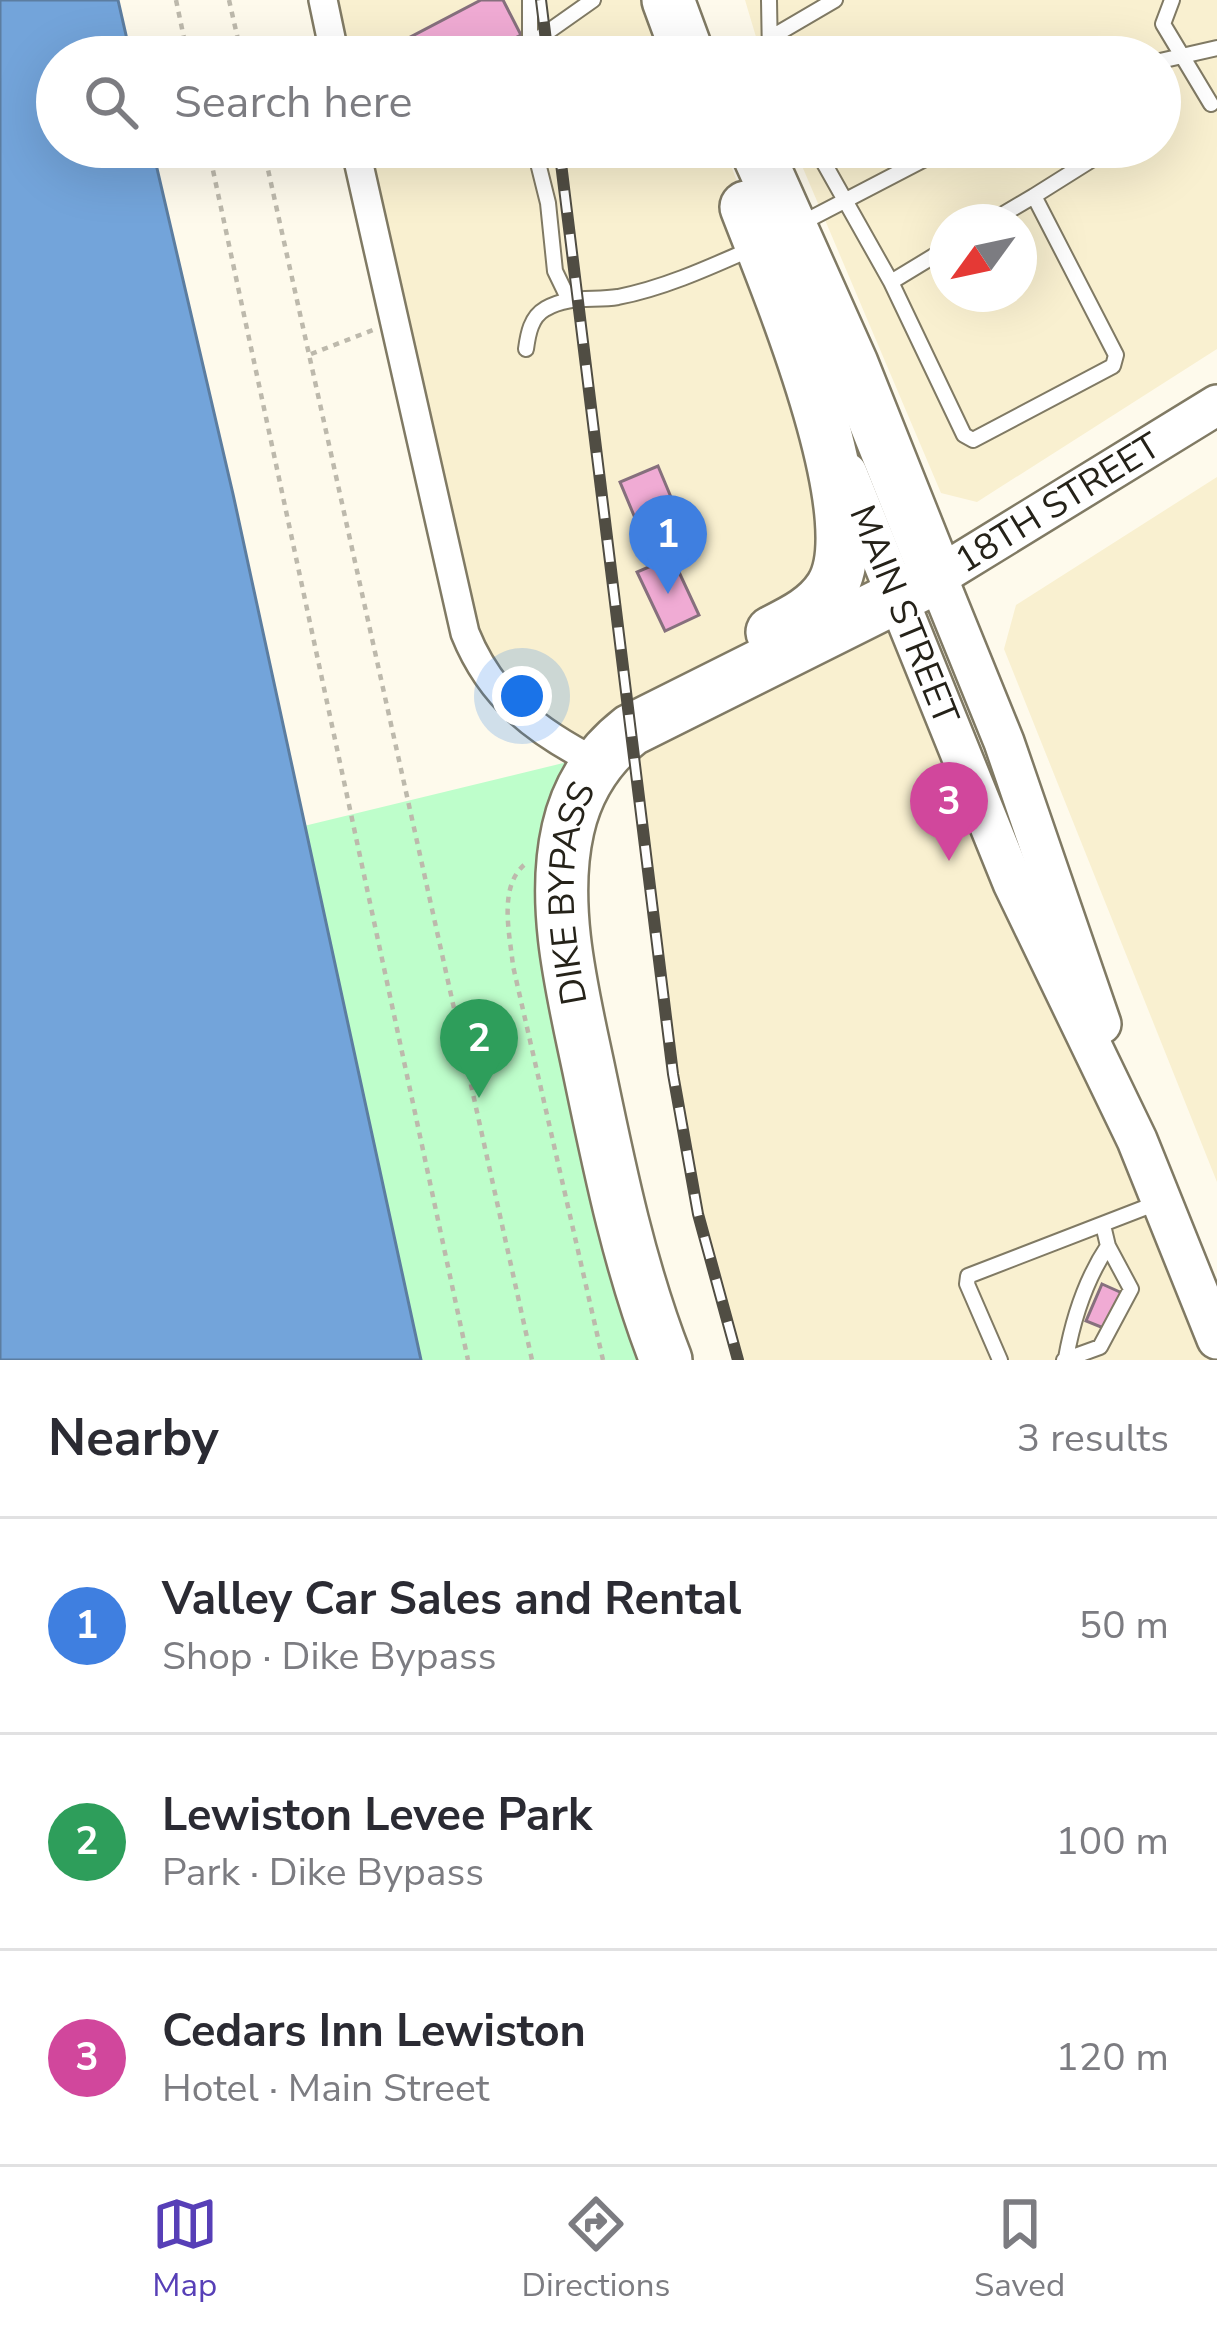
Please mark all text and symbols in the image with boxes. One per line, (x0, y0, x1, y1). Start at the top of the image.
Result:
search box (36, 36, 1181, 168)
icon: search (78, 69, 144, 135)
text: Search here (174, 72, 413, 133)
north arrow (929, 204, 1037, 312)
street label: 18TH STREET (946, 421, 1170, 584)
pin: 1 (629, 495, 707, 594)
street label: MAIN STREET (838, 498, 971, 732)
your location (492, 666, 552, 726)
pin: 3 (910, 762, 988, 861)
street label: DIKE BYPASS (537, 773, 607, 1009)
pin: 2 (440, 999, 518, 1098)
text: Nearby (48, 1403, 219, 1473)
text: 3 results (1017, 1412, 1169, 1465)
text: Valley Car Sales and Rental (162, 1569, 741, 1630)
text: 1 (75, 1599, 99, 1652)
text: 50 m (1079, 1599, 1169, 1652)
text: Shop · Dike Bypass (162, 1630, 497, 1683)
text: Lewiston Levee Park (162, 1785, 592, 1846)
text: 2 (75, 1815, 99, 1868)
text: 100 m (1055, 1815, 1169, 1868)
text: Park · Dike Bypass (162, 1846, 484, 1899)
text: Cedars Inn Lewiston (162, 2001, 586, 2062)
text: 3 (75, 2031, 99, 2084)
text: 120 m (1055, 2031, 1169, 2084)
text: Hotel · Main Street (162, 2062, 490, 2115)
tab: Map (152, 2191, 218, 2308)
tab: Directions (522, 2191, 670, 2308)
tab: Saved (974, 2191, 1065, 2308)

